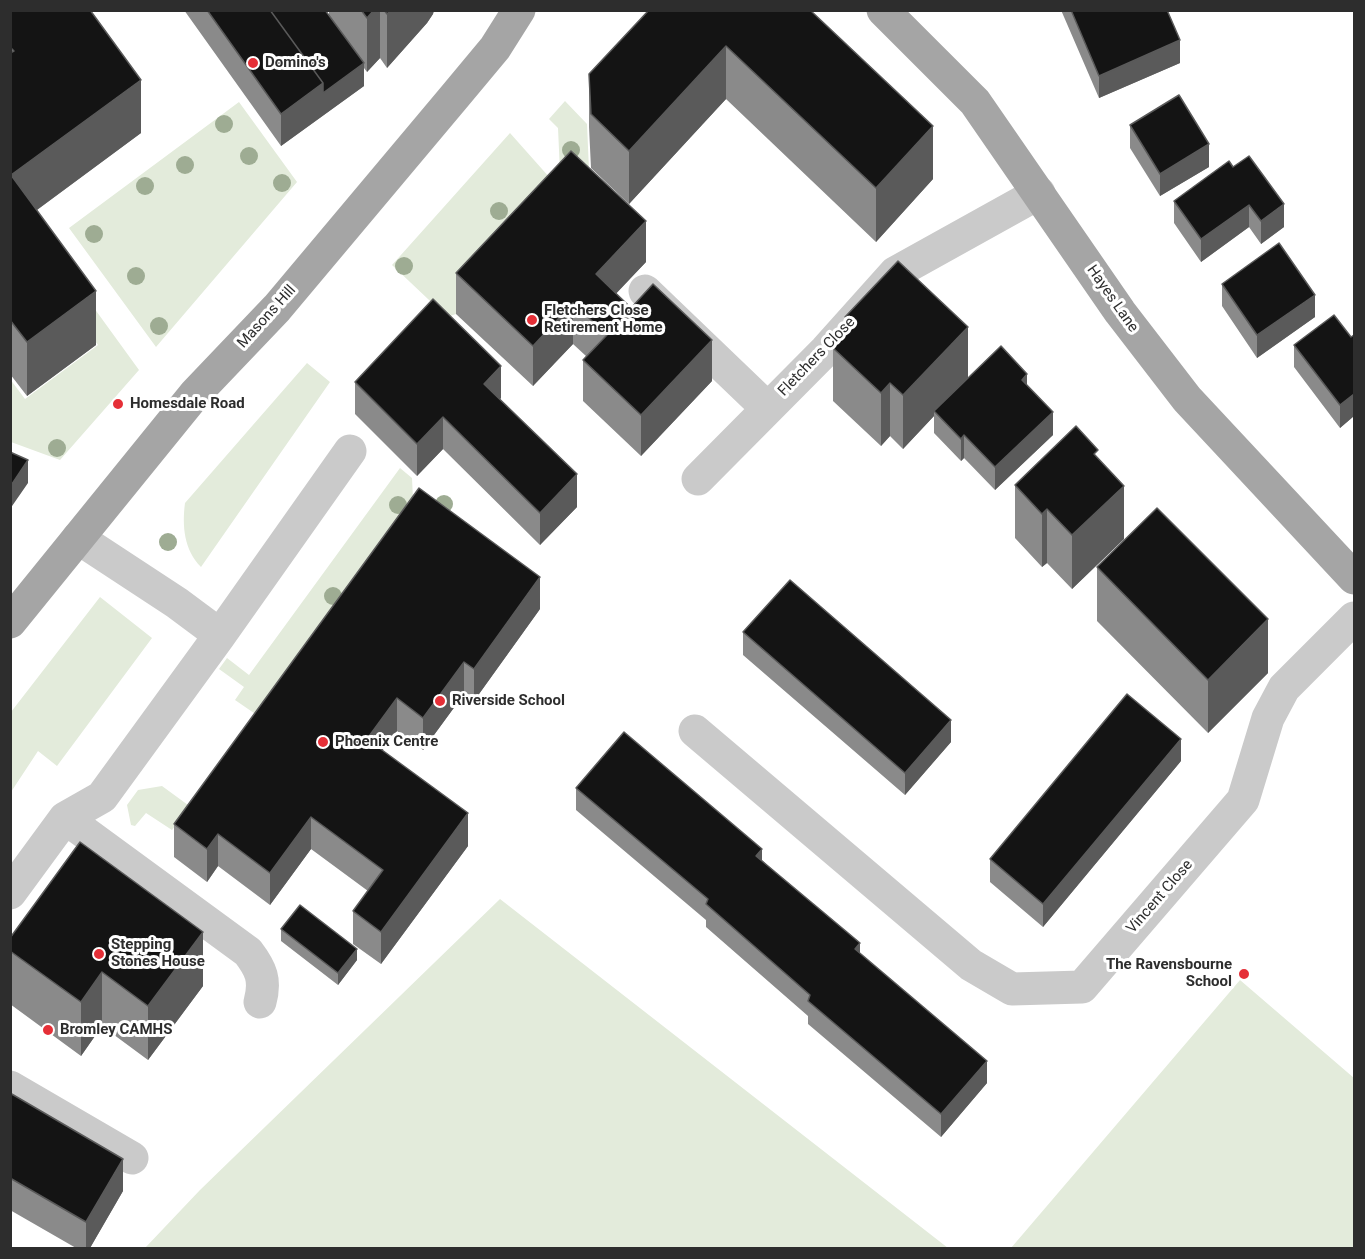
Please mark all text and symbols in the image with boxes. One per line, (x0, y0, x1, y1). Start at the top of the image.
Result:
place label: Domino's (265, 54, 326, 72)
marker: Domino's (246, 56, 260, 70)
street label: Hayes Lane (1082, 262, 1142, 336)
street label: Masons Hill (234, 282, 300, 352)
place label: Fletchers Close Retirement Home (544, 302, 663, 337)
marker: Fletchers Close Retirement Home (525, 313, 539, 327)
street label: Fletchers Close (775, 314, 859, 400)
place label: Homesdale Road (130, 395, 245, 413)
marker: Homesdale Road (111, 397, 125, 411)
place label: Riverside School (452, 692, 565, 710)
marker: Riverside School (433, 694, 447, 708)
place label: Phoenix Centre (335, 733, 438, 751)
marker: Phoenix Centre (316, 735, 330, 749)
street label: Vincent Close (1123, 856, 1197, 938)
place label: Stepping Stones House (111, 936, 205, 971)
marker: Stepping Stones House (92, 947, 106, 961)
place label: The Ravensbourne School (1106, 956, 1232, 991)
marker: The Ravensbourne School (1237, 967, 1251, 981)
place label: Bromley CAMHS (60, 1021, 172, 1039)
marker: Bromley CAMHS (41, 1023, 55, 1037)

